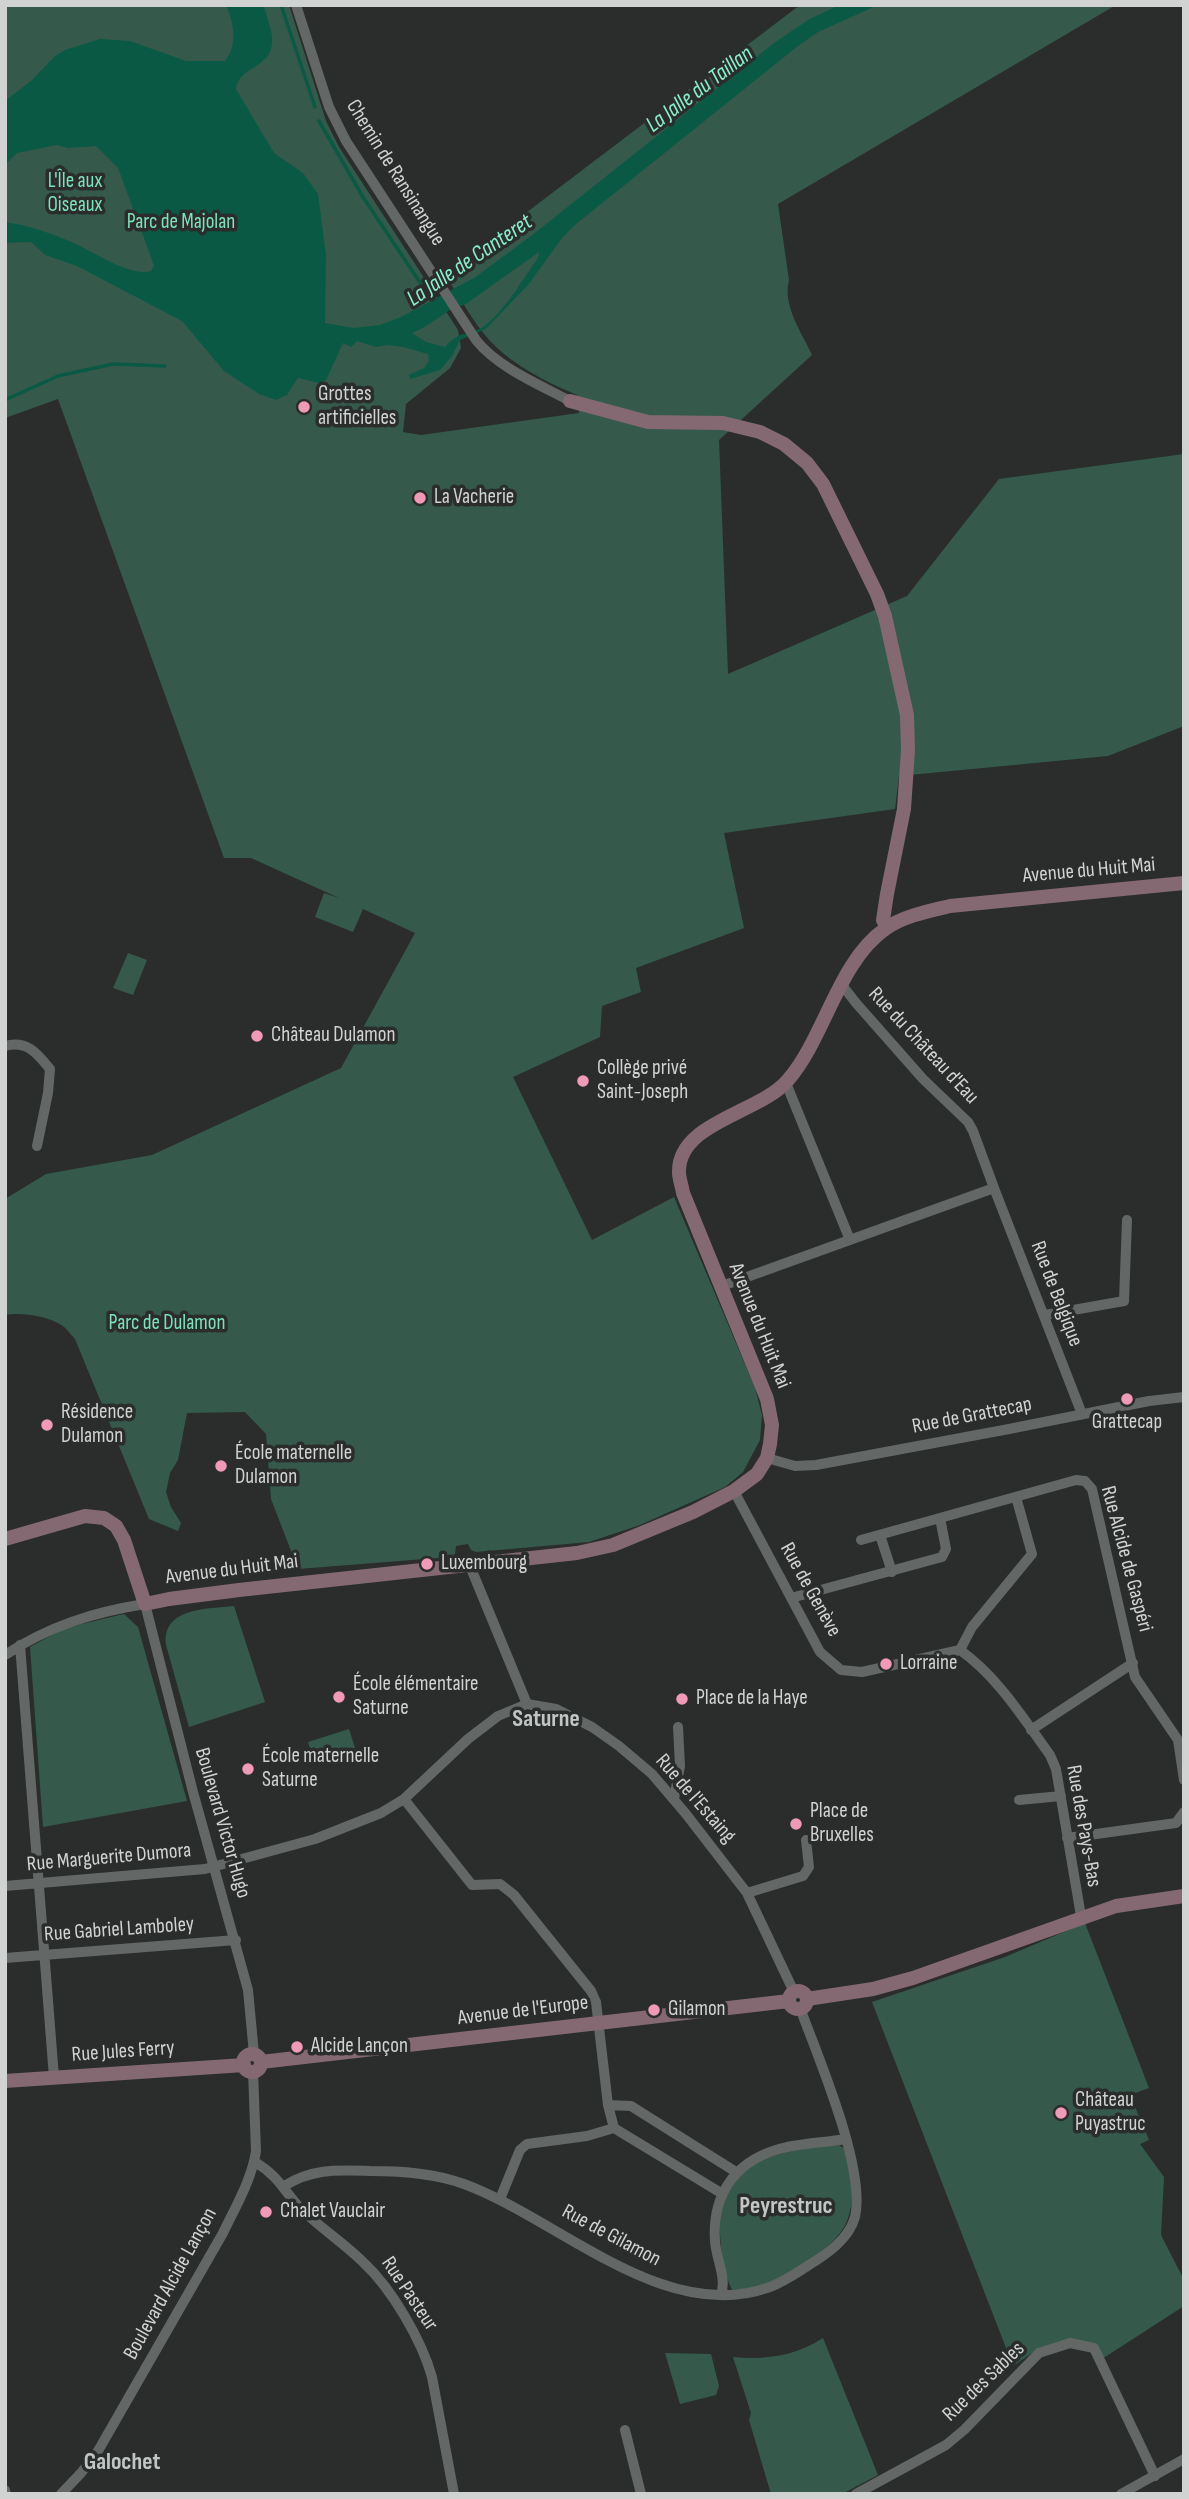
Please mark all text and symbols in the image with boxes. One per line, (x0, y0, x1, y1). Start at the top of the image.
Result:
water label: La Jalle du Taillan (641, 41, 759, 139)
street label: Chemin de Ransinangue (340, 95, 450, 251)
park label: L'Île aux Oiseaux (48, 169, 102, 219)
water label: La Jalle de Canteret (402, 209, 538, 313)
park label: Parc de Majolan (127, 210, 235, 236)
place label: Grottes artificielles (318, 382, 396, 432)
marker: Grottes artificielles (296, 399, 312, 415)
place label: La Vacherie (434, 485, 514, 511)
marker: La Vacherie (412, 490, 428, 506)
street label: Avenue du Huit Mai (1022, 853, 1156, 889)
street label: Rue du Château d'Eau (862, 982, 984, 1110)
place label: Château Dulamon (271, 1023, 395, 1049)
marker: Château Dulamon (249, 1028, 265, 1044)
place label: Collège privé Saint-Joseph (597, 1056, 688, 1106)
marker: Collège privé Saint-Joseph (575, 1073, 591, 1089)
street label: Rue de Belgique (1024, 1238, 1088, 1350)
street label: Avenue du Huit Mai (722, 1260, 796, 1392)
park label: Parc de Dulamon (109, 1311, 225, 1337)
marker: Grattecap (1119, 1391, 1135, 1407)
street label: Rue de Grattecap (910, 1392, 1034, 1440)
place label: Résidence Dulamon (61, 1400, 133, 1450)
place label: Grattecap (1092, 1410, 1162, 1436)
marker: Résidence Dulamon (39, 1417, 55, 1433)
place label: École maternelle Dulamon (235, 1441, 352, 1491)
marker: École maternelle Dulamon (213, 1458, 229, 1474)
street label: Rue Alcide de Gaspéri (1094, 1483, 1158, 1635)
street label: Rue de Genève (774, 1539, 846, 1641)
street label: Avenue du Huit Mai (164, 1549, 300, 1591)
place label: Luxembourg (441, 1551, 527, 1577)
marker: Luxembourg (419, 1556, 435, 1572)
place label: Lorraine (900, 1651, 957, 1677)
marker: Lorraine (878, 1656, 894, 1672)
place label: École élémentaire Saturne (353, 1672, 479, 1722)
place label: Place de la Haye (696, 1686, 808, 1712)
marker: École élémentaire Saturne (331, 1689, 347, 1705)
marker: Place de la Haye (674, 1691, 690, 1707)
district label: Saturne (512, 1706, 580, 1734)
place label: École maternelle Saturne (262, 1744, 379, 1794)
street label: Boulevard Victor Hugo (189, 1745, 255, 1901)
street label: Rue de l'Estaing (649, 1749, 741, 1849)
marker: École maternelle Saturne (240, 1761, 256, 1777)
street label: Rue des Pays-Bas (1060, 1763, 1106, 1889)
place label: Place de Bruxelles (810, 1799, 874, 1849)
marker: Place de Bruxelles (788, 1816, 804, 1832)
street label: Rue Marguerite Dumora (26, 1838, 192, 1878)
street label: Rue Gabriel Lamboley (43, 1912, 195, 1948)
street label: Avenue de l'Europe (456, 1990, 590, 2032)
place label: Gilamon (668, 1997, 726, 2023)
marker: Gilamon (646, 2002, 662, 2018)
place label: Alcide Lançon (311, 2034, 408, 2060)
street label: Rue Jules Ferry (71, 2036, 175, 2068)
marker: Alcide Lançon (289, 2039, 305, 2055)
place label: Château Puyastruc (1075, 2088, 1146, 2138)
marker: Château Puyastruc (1053, 2105, 1069, 2121)
district label: Peyrestruc (739, 2193, 833, 2221)
place label: Chalet Vauclair (280, 2199, 385, 2225)
street label: Rue de Gilamon (557, 2199, 665, 2273)
street label: Boulevard Alcide Lançon (119, 2204, 223, 2364)
marker: Chalet Vauclair (258, 2204, 274, 2220)
street label: Rue Pasteur (375, 2252, 443, 2336)
street label: Rue des Sables (938, 2337, 1030, 2427)
district label: Galochet (84, 2449, 160, 2477)

